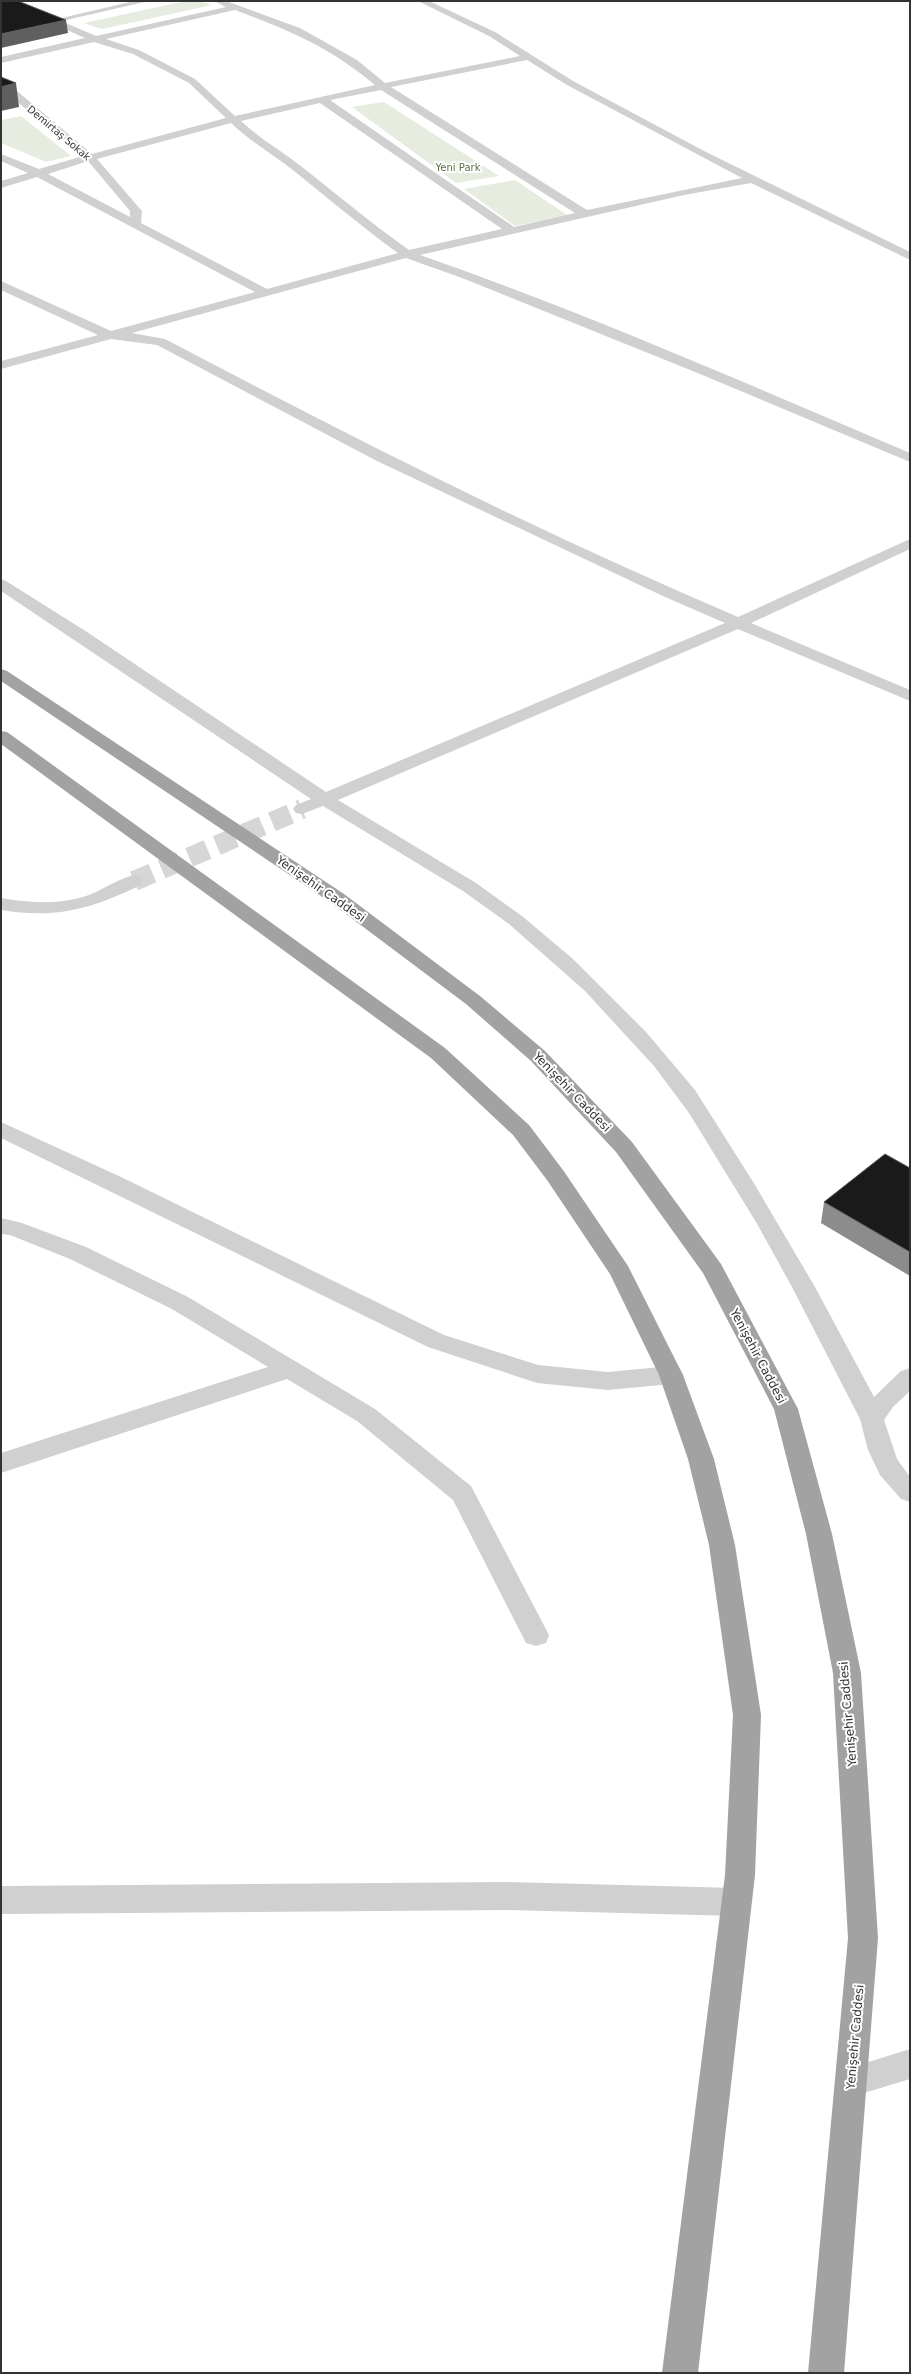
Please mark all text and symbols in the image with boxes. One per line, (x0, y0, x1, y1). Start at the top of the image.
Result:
street label: Demirtaş Sokak (25, 103, 93, 163)
park label: Yeni Park (435, 162, 481, 173)
street label: Yenişehir Caddesi (273, 852, 368, 925)
street label: Yenişehir Caddesi (530, 1049, 614, 1135)
street label: Yenişehir Caddesi (727, 1305, 789, 1406)
street label: Yenişehir Caddesi (836, 1661, 860, 1768)
street label: Yenişehir Caddesi (843, 1984, 867, 2091)

